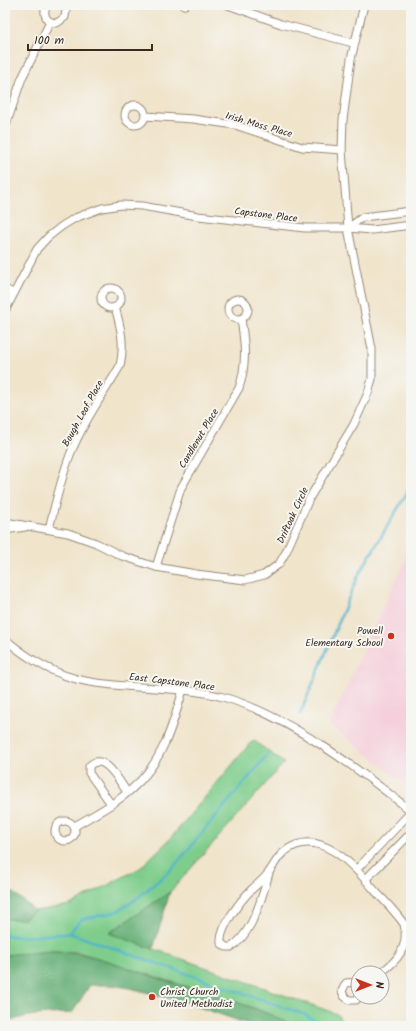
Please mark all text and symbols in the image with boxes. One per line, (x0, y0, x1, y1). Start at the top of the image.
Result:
scale bar (28, 26, 152, 52)
text: 100 m (34, 31, 65, 50)
street label: Irish Moss Place (223, 108, 295, 142)
street label: Capstone Place (233, 203, 299, 227)
street label: Bough Leaf Place (58, 377, 108, 450)
street label: Candlenut Place (175, 405, 223, 472)
street label: Driftoak Circle (273, 484, 313, 546)
place label: Powell Elementary School (305, 623, 384, 651)
marker: Powell Elementary School (386, 631, 396, 641)
street label: East Capstone Place (128, 669, 216, 695)
north arrow (350, 965, 390, 1005)
text: N (370, 982, 388, 989)
place label: Christ Church United Methodist (160, 984, 233, 1012)
marker: Christ Church United Methodist (147, 992, 157, 1002)

